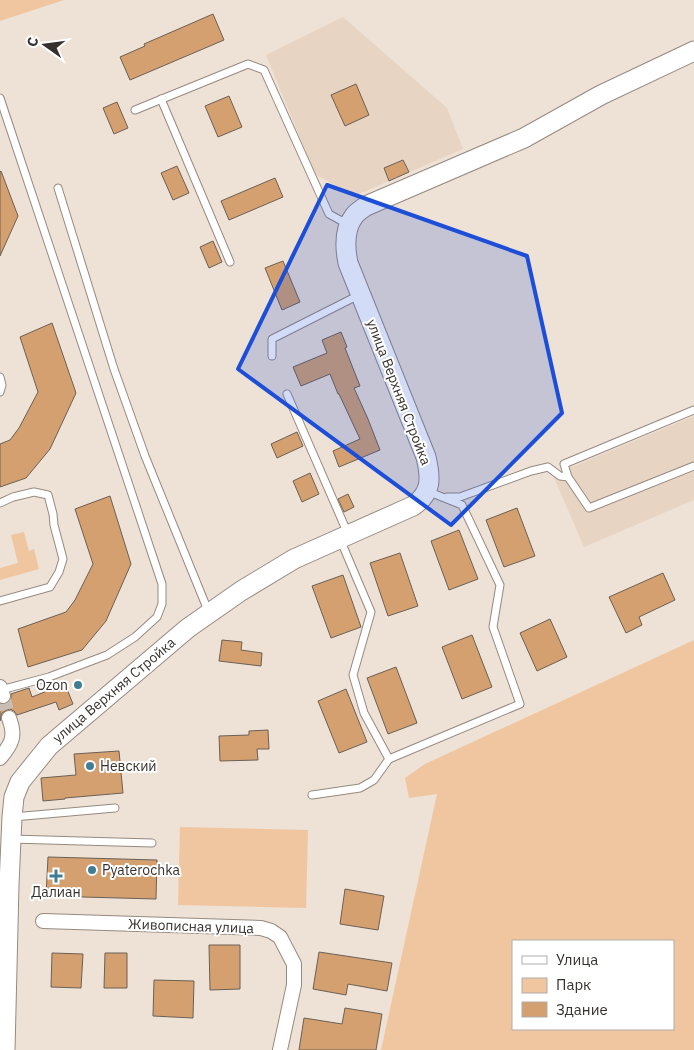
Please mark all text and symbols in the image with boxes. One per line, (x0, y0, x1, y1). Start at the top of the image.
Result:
north arrow (20, 20, 70, 70)
text: С (23, 35, 42, 48)
street label: улица Верхняя Стройка (363, 316, 435, 468)
street label: улица Верхняя Стройка (49, 633, 180, 747)
place label: Ozon (36, 676, 68, 694)
marker: Ozon (72, 679, 84, 691)
place label: Невский (100, 757, 157, 775)
marker: Невский (84, 760, 96, 772)
place label: Pyaterochka (102, 861, 181, 879)
marker: Pyaterochka (86, 864, 98, 876)
marker: Далиан (50, 870, 62, 882)
place label: Далиан (31, 883, 81, 901)
street label: Живописная улица (128, 915, 255, 937)
legend (512, 940, 674, 1030)
text: Улица (556, 950, 598, 969)
text: Парк (556, 975, 591, 994)
text: Здание (556, 1000, 608, 1019)

